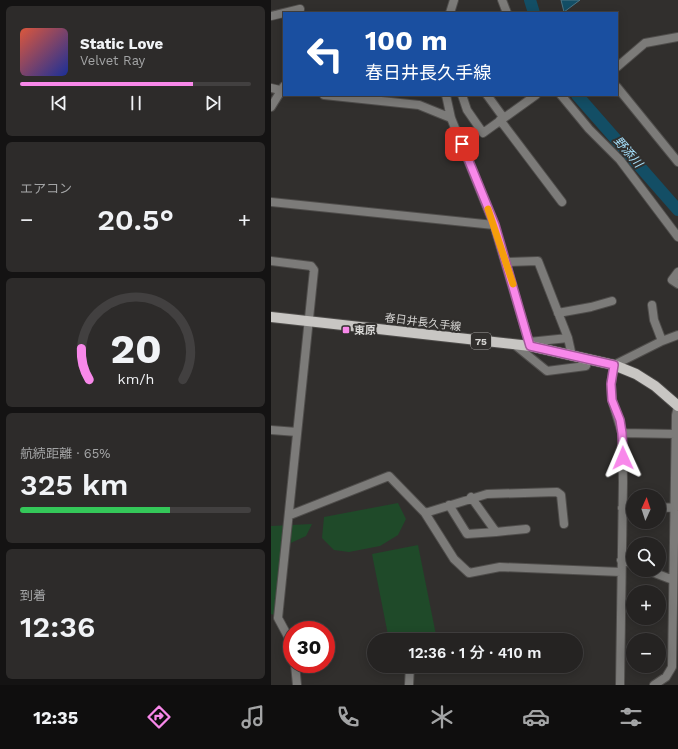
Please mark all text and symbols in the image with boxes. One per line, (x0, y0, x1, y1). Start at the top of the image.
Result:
text: 100 m (365, 24, 448, 57)
icon: left (299, 28, 351, 80)
text: Static Love (80, 35, 163, 53)
text: Velvet Ray (80, 53, 145, 68)
text: 春日井長久手線 (365, 62, 491, 83)
icon: previous (48, 92, 70, 114)
icon: pause (125, 92, 147, 114)
icon: next (202, 92, 224, 114)
pin (445, 127, 479, 161)
icon: arrive (451, 133, 473, 155)
water label: 野添川 (611, 134, 646, 172)
text: エアコン (20, 181, 72, 196)
text: 20.5° (97, 202, 174, 237)
text: − (20, 207, 33, 232)
text: + (238, 207, 251, 232)
street label: 春日井長久手線 (384, 311, 462, 334)
text: 20 (110, 324, 161, 373)
place label: 東原 (354, 324, 376, 337)
marker: 東原 (341, 325, 351, 335)
road number: 75 (471, 333, 491, 349)
text: km/h (117, 371, 154, 387)
position arrow (602, 437, 644, 479)
text: 航続距離 · 65% (20, 446, 110, 461)
text: 325 km (20, 467, 128, 502)
north arrow (626, 489, 666, 529)
map controls (626, 489, 666, 673)
button: search (626, 537, 666, 577)
button: + (626, 585, 666, 625)
text: 到着 (20, 588, 46, 603)
text: 12:36 (20, 609, 95, 644)
speed limit sign: 30 (283, 621, 335, 673)
button: − (626, 633, 666, 673)
text: 12:36 · 1 分 · 410 m (408, 644, 542, 662)
icon: directions (145, 703, 173, 731)
icon: music (239, 703, 267, 731)
icon: phone (334, 703, 362, 731)
icon: climate (428, 703, 456, 731)
icon: car (522, 703, 550, 731)
icon: filters (617, 703, 645, 731)
text: 12:35 (33, 707, 78, 728)

